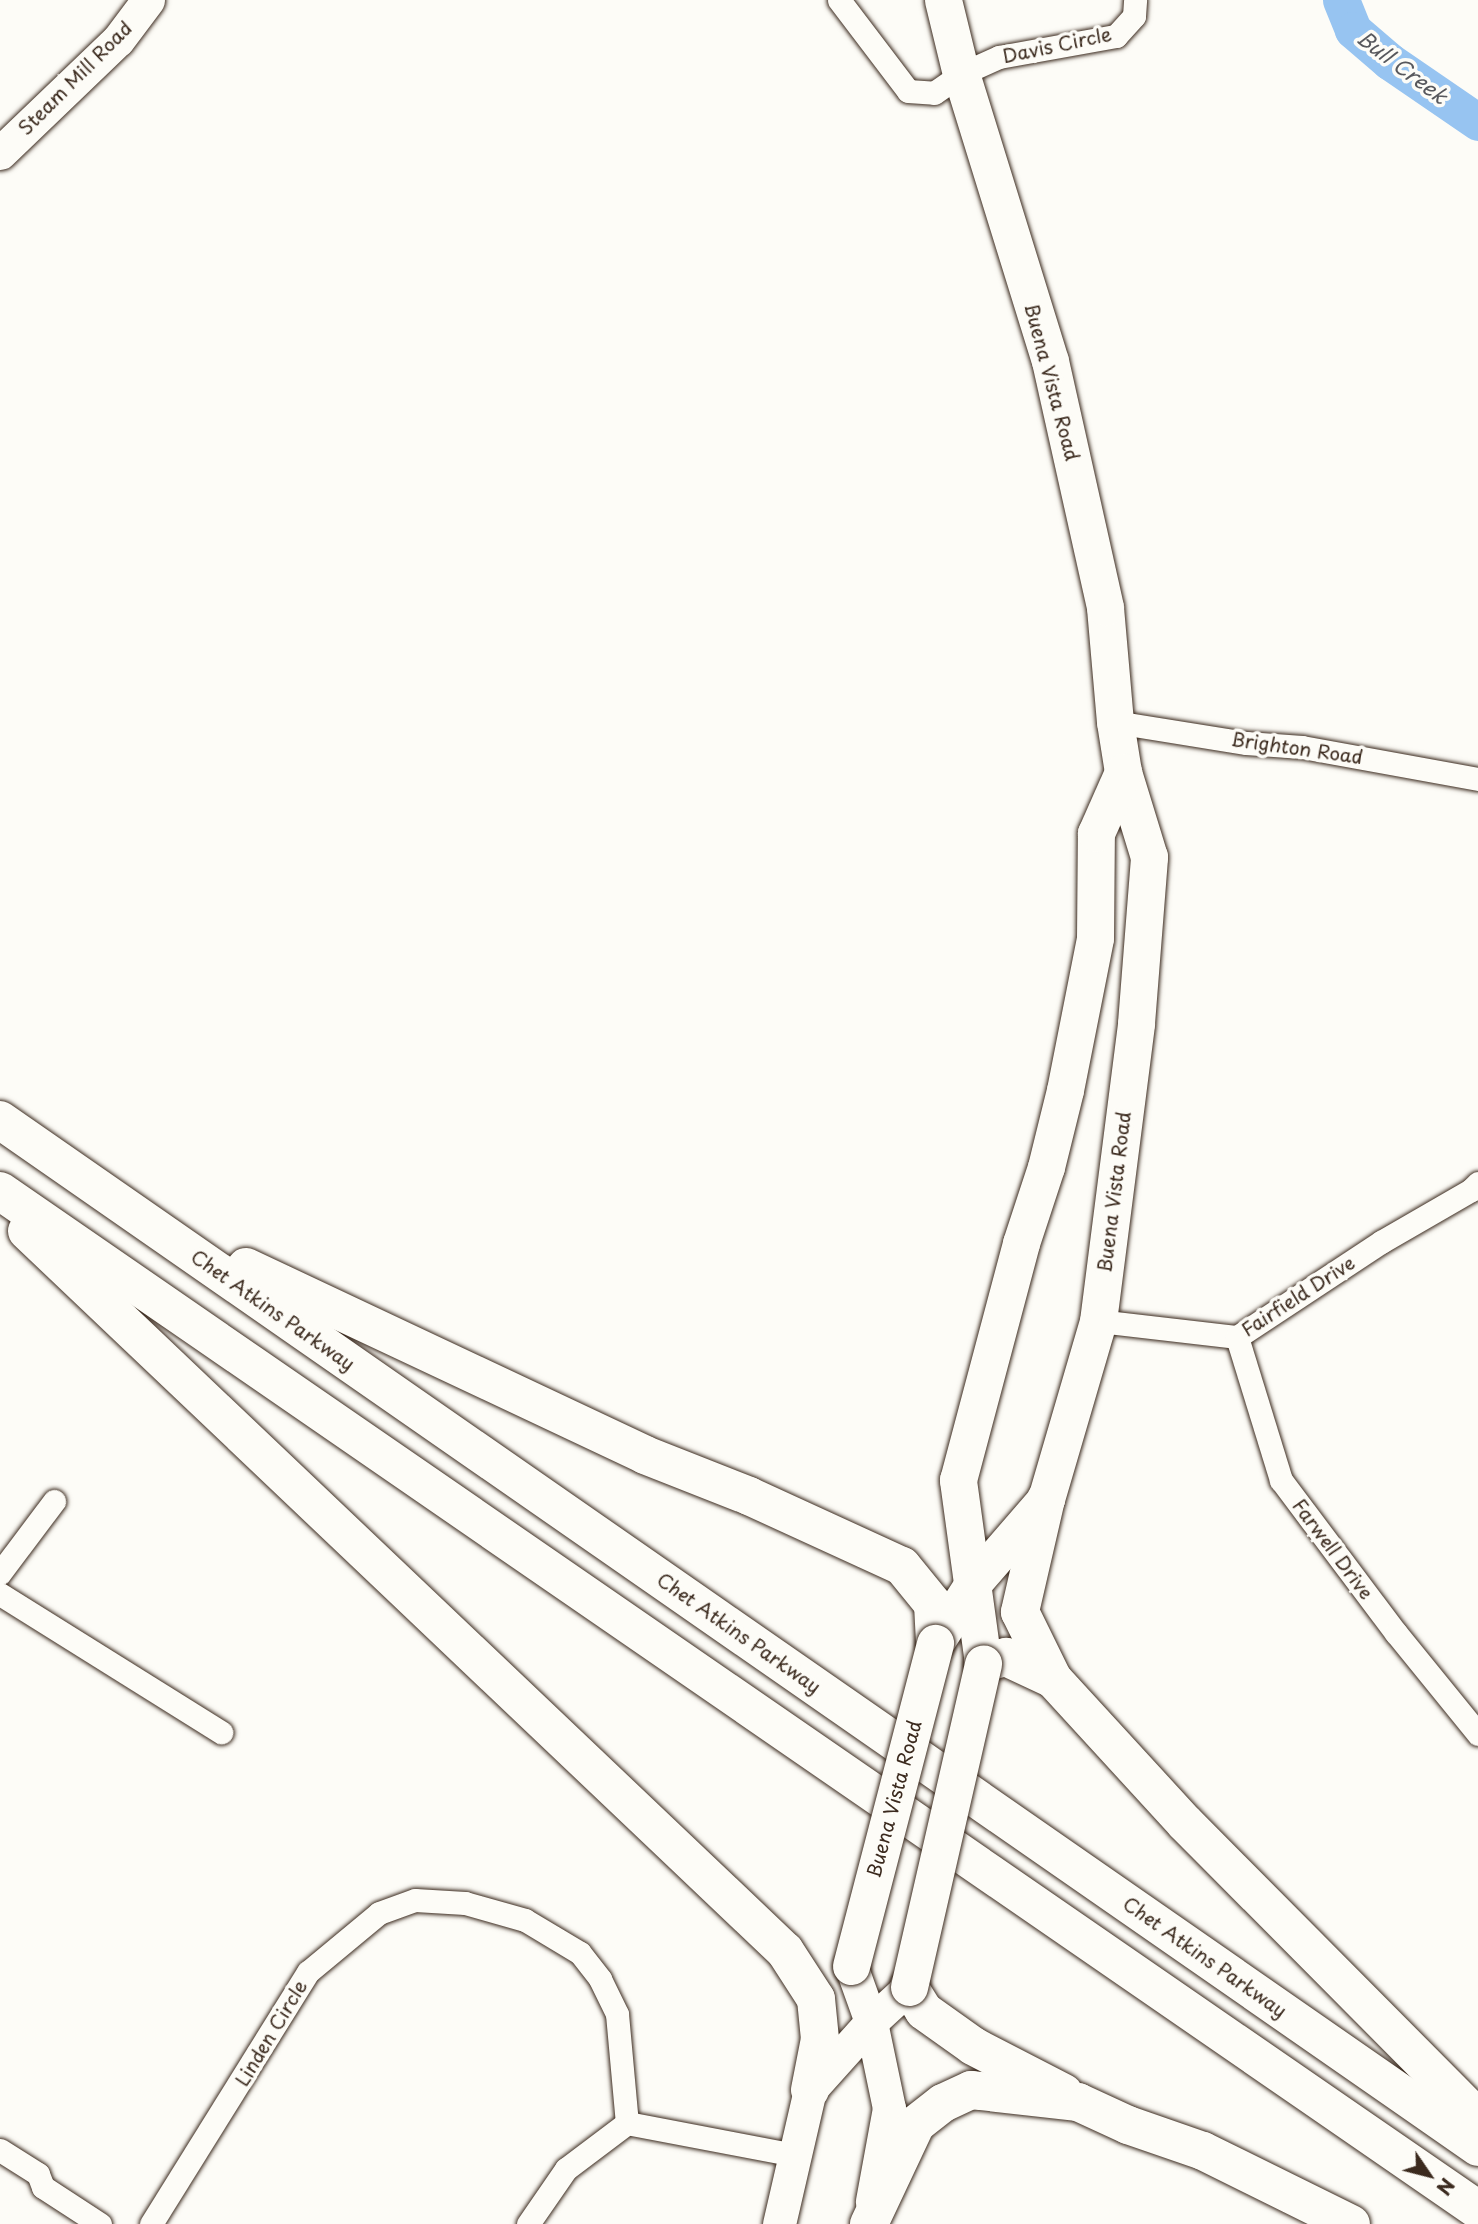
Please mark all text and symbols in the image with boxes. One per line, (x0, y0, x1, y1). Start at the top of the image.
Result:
street label: Steam Mill Road (14, 17, 136, 139)
street label: Davis Circle (1001, 22, 1113, 68)
water label: Bull Creek (1353, 24, 1453, 108)
street label: Buena Vista Road (1020, 301, 1084, 463)
street label: Brighton Road (1230, 727, 1364, 769)
street label: Buena Vista Road (1093, 1110, 1135, 1274)
street label: Chet Atkins Parkway (186, 1244, 360, 1376)
street label: Fairfield Drive (1237, 1251, 1359, 1341)
street label: Farwell Drive (1288, 1494, 1378, 1604)
street label: Chet Atkins Parkway (652, 1567, 826, 1699)
street label: Buena Vista Road (862, 1718, 926, 1880)
street label: Chet Atkins Parkway (1118, 1891, 1292, 2023)
street label: Linden Circle (230, 1976, 312, 2090)
north arrow (1394, 2140, 1464, 2210)
text: N (1430, 2173, 1462, 2201)

